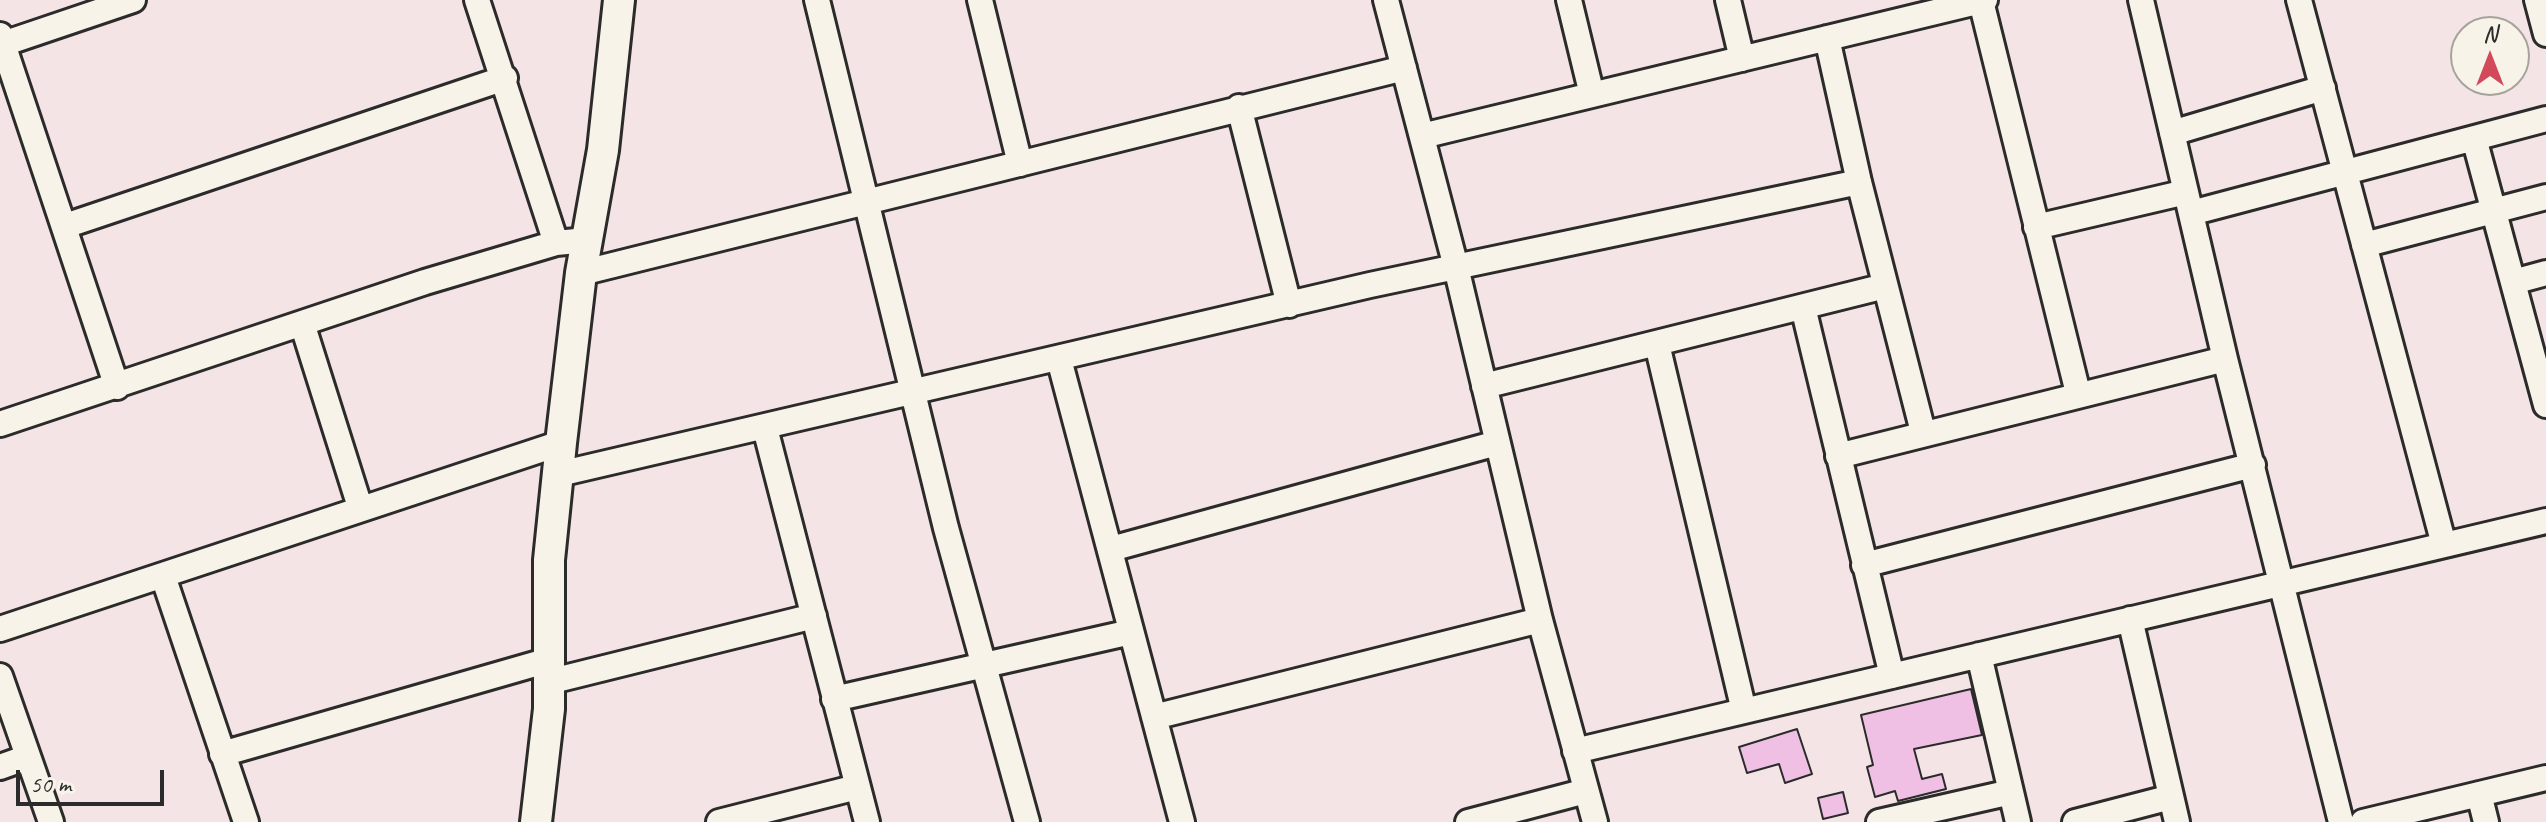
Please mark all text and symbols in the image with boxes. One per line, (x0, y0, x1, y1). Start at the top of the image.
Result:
north arrow (2450, 16, 2530, 96)
text: N (2483, 20, 2497, 48)
scale bar (20, 754, 168, 804)
text: 50 m (30, 769, 71, 799)

